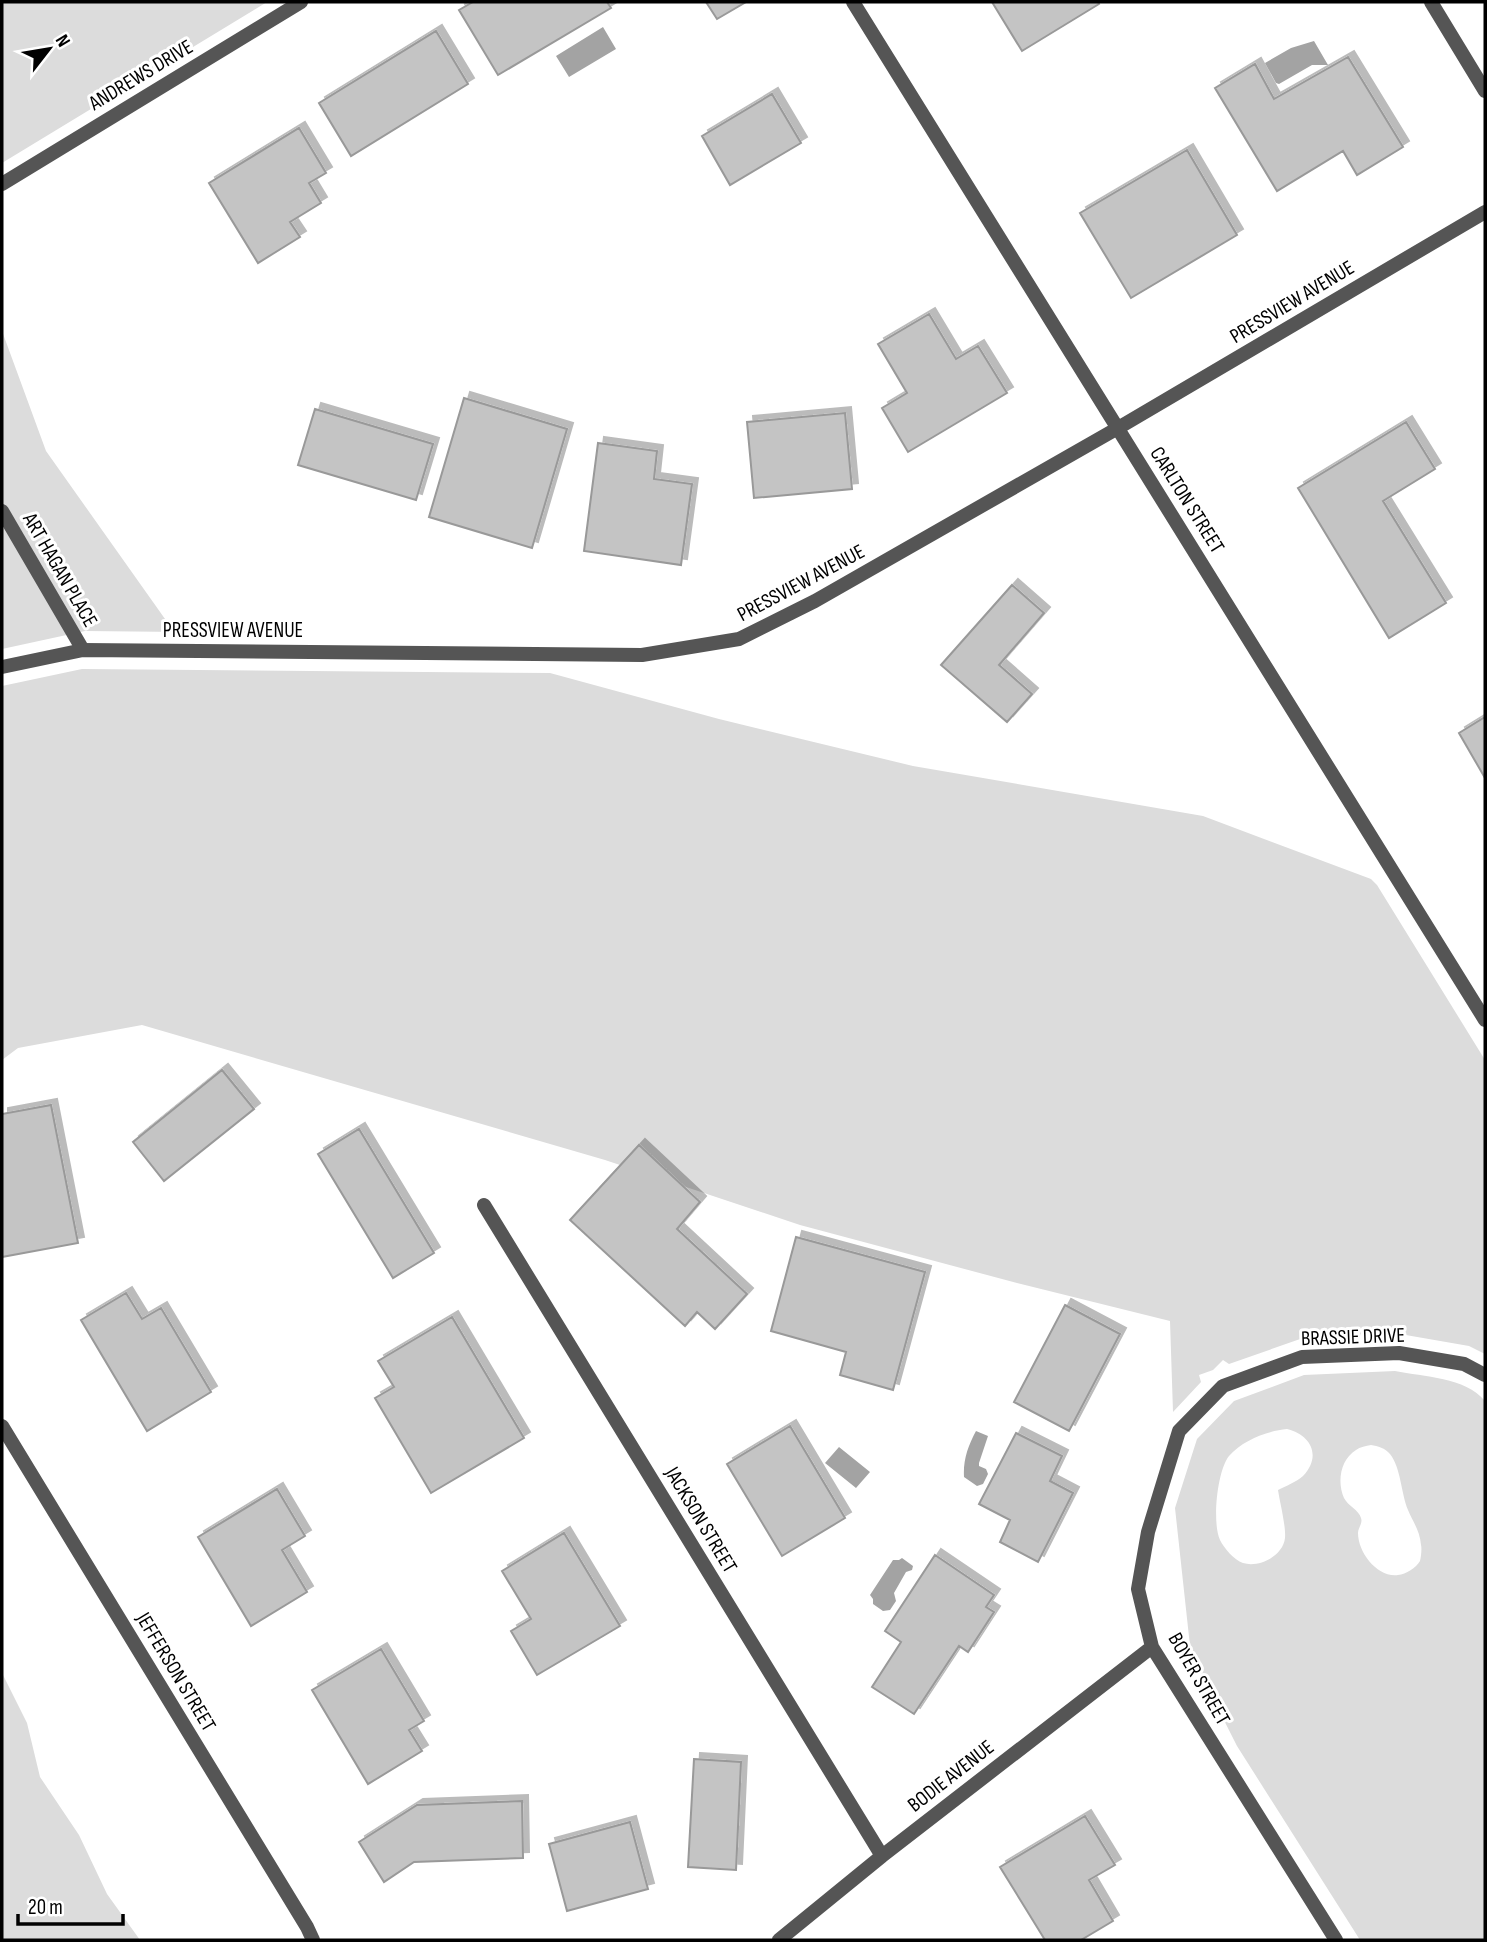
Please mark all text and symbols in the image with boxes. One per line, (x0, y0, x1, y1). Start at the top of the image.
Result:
north arrow (14, 14, 84, 84)
text: N (50, 31, 75, 51)
street label: ANDREWS DRIVE (84, 34, 197, 116)
street label: PRESSVIEW AVENUE (1225, 255, 1359, 349)
street label: CARLTON STREET (1144, 442, 1230, 558)
street label: ART HAGAN PLACE (17, 508, 103, 632)
street label: PRESSVIEW AVENUE (733, 539, 869, 627)
street label: PRESSVIEW AVENUE (163, 618, 303, 643)
street label: BRASSIE DRIVE (1301, 1323, 1405, 1351)
street label: JACKSON STREET (659, 1462, 743, 1578)
street label: JEFFERSON STREET (130, 1607, 221, 1736)
street label: BOYER STREET (1163, 1628, 1236, 1730)
street label: BODIE AVENUE (903, 1735, 999, 1817)
scale bar (18, 1882, 122, 1926)
text: 20 m (28, 1895, 63, 1920)

